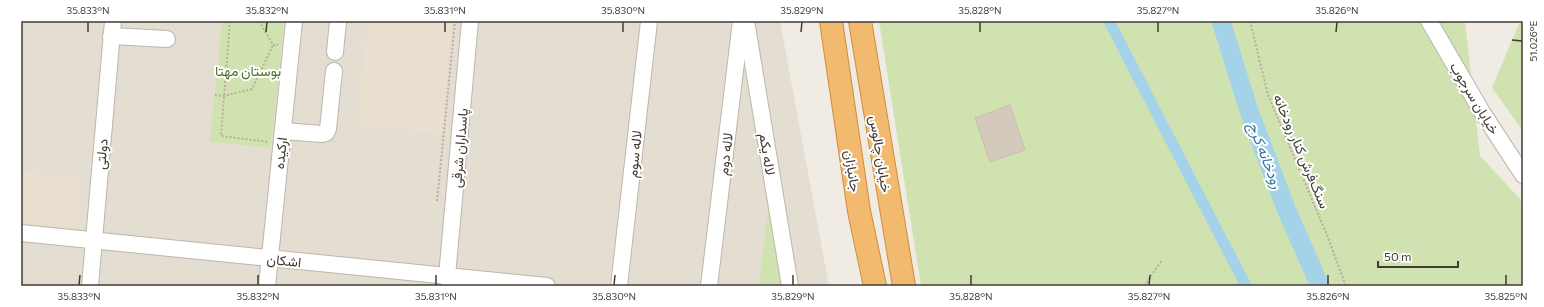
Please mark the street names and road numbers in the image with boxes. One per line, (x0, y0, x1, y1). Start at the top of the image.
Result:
street label: خیابان سرجوب (1446, 59, 1503, 138)
street label: سنگ‌فرش کنار رودخانه (1269, 91, 1334, 211)
street label: پاسداران شرقی (447, 107, 473, 189)
street label: خیابان چالوس (865, 114, 895, 194)
street label: لاله سوم (623, 129, 646, 179)
street label: لاله دوم (714, 132, 737, 177)
street label: لاله یکم (755, 132, 780, 176)
street label: ارکیده (270, 136, 291, 170)
street label: دولتی (91, 137, 112, 170)
street label: جانبازان (840, 149, 865, 193)
street label: اشکان (266, 250, 302, 271)

